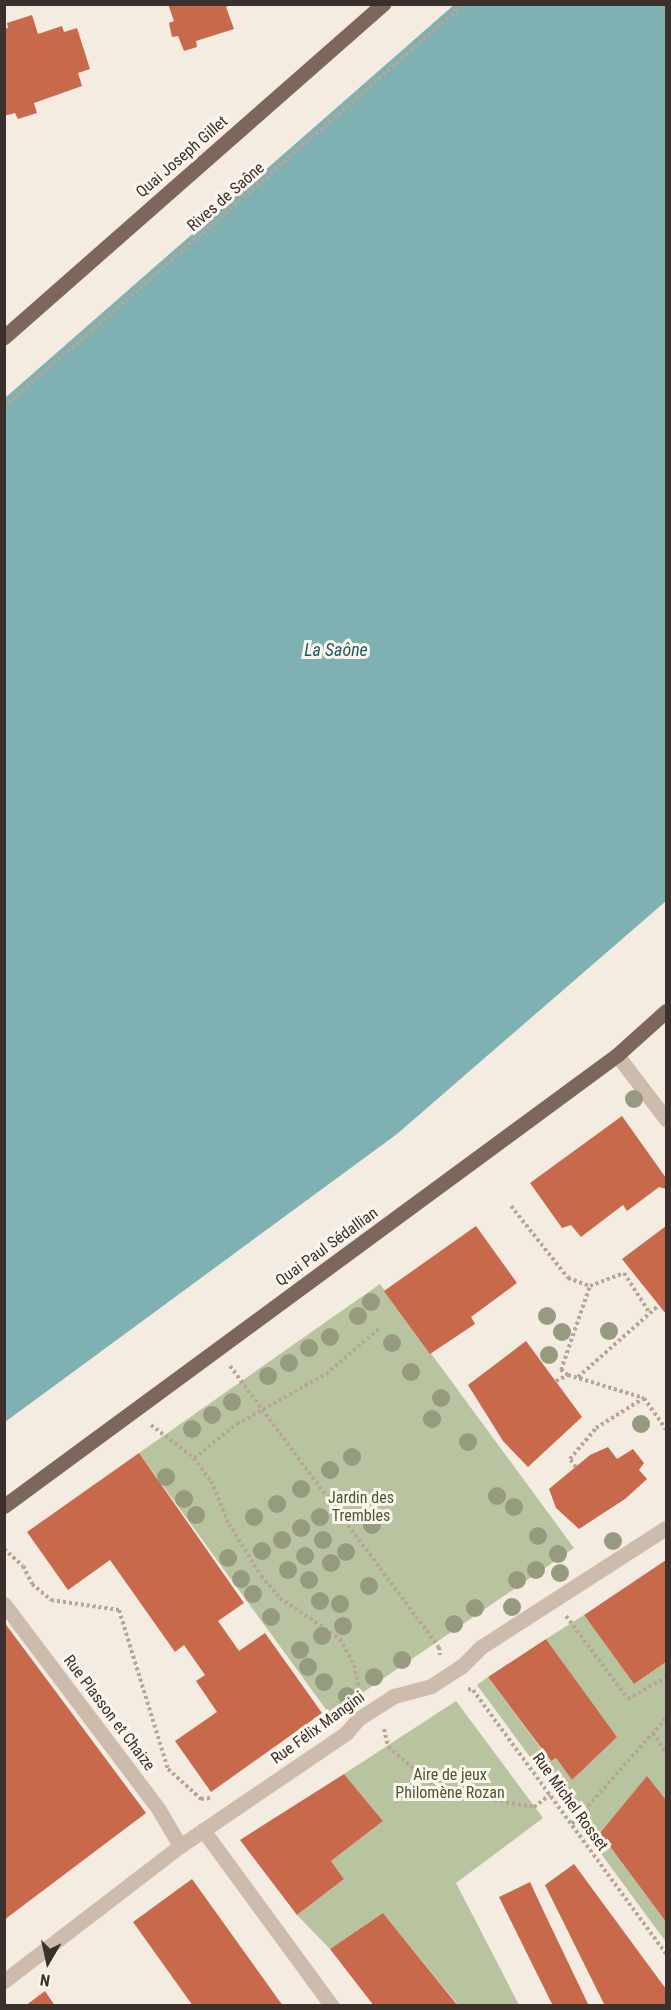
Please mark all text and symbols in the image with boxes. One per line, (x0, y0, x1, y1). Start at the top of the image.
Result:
street label: Quai Joseph Gillet (132, 112, 232, 202)
street label: Rives de Saône (184, 158, 268, 236)
water label: La Saône (304, 639, 368, 661)
street label: Quai Paul Sédallian (272, 1203, 382, 1291)
park label: Jardin des Trembles (328, 1488, 394, 1526)
street label: Rue Plasson et Chaize (59, 1651, 159, 1775)
street label: Rue Félix Mangini (267, 1688, 369, 1768)
street label: Rue Michel Rosset (528, 1749, 612, 1855)
park label: Aire de jeux Philomène Rozan (395, 1765, 505, 1803)
north arrow (18, 1932, 78, 1992)
text: N (39, 1970, 51, 1990)

